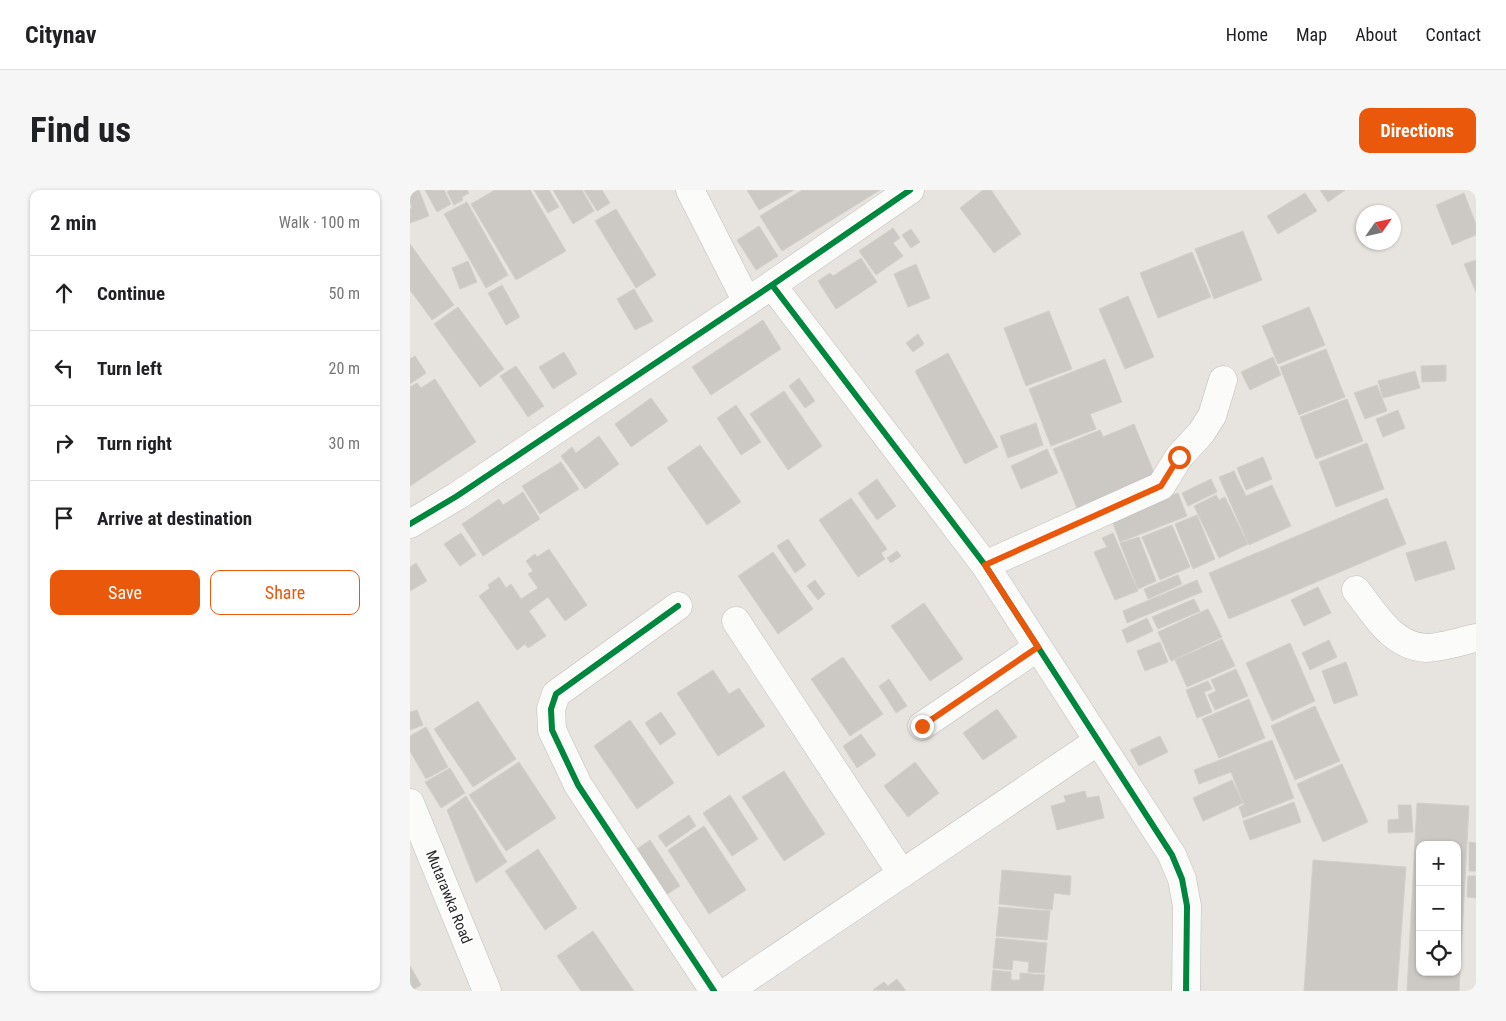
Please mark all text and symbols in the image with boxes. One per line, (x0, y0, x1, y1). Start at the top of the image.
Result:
text: Citynav (25, 21, 96, 49)
text: Home (1226, 24, 1268, 45)
text: Map (1296, 24, 1327, 45)
text: About (1355, 24, 1397, 45)
text: Contact (1425, 24, 1481, 45)
button: Directions (1359, 108, 1476, 153)
text: Find us (30, 110, 131, 151)
north arrow (1356, 205, 1401, 250)
text: 2 min (50, 211, 97, 235)
text: Walk · 100 m (279, 213, 360, 232)
icon: ahead (50, 279, 78, 307)
text: Continue (97, 282, 165, 305)
text: 50 m (328, 284, 360, 303)
icon: left (50, 354, 78, 382)
text: Turn left (97, 357, 162, 380)
text: 20 m (328, 359, 360, 378)
icon: right (50, 429, 78, 457)
text: Turn right (97, 432, 172, 455)
text: 30 m (328, 434, 360, 453)
route start (1168, 446, 1191, 469)
icon: arrive (50, 504, 78, 532)
text: Arrive at destination (97, 507, 252, 530)
button: Save (50, 570, 200, 615)
button: Share (210, 570, 360, 615)
route end (911, 715, 934, 738)
map controls (1416, 841, 1461, 976)
button: + (1416, 841, 1461, 886)
street label: Mutarawka Road (422, 848, 476, 946)
button: − (1416, 886, 1461, 931)
button: locate (1416, 931, 1461, 976)

